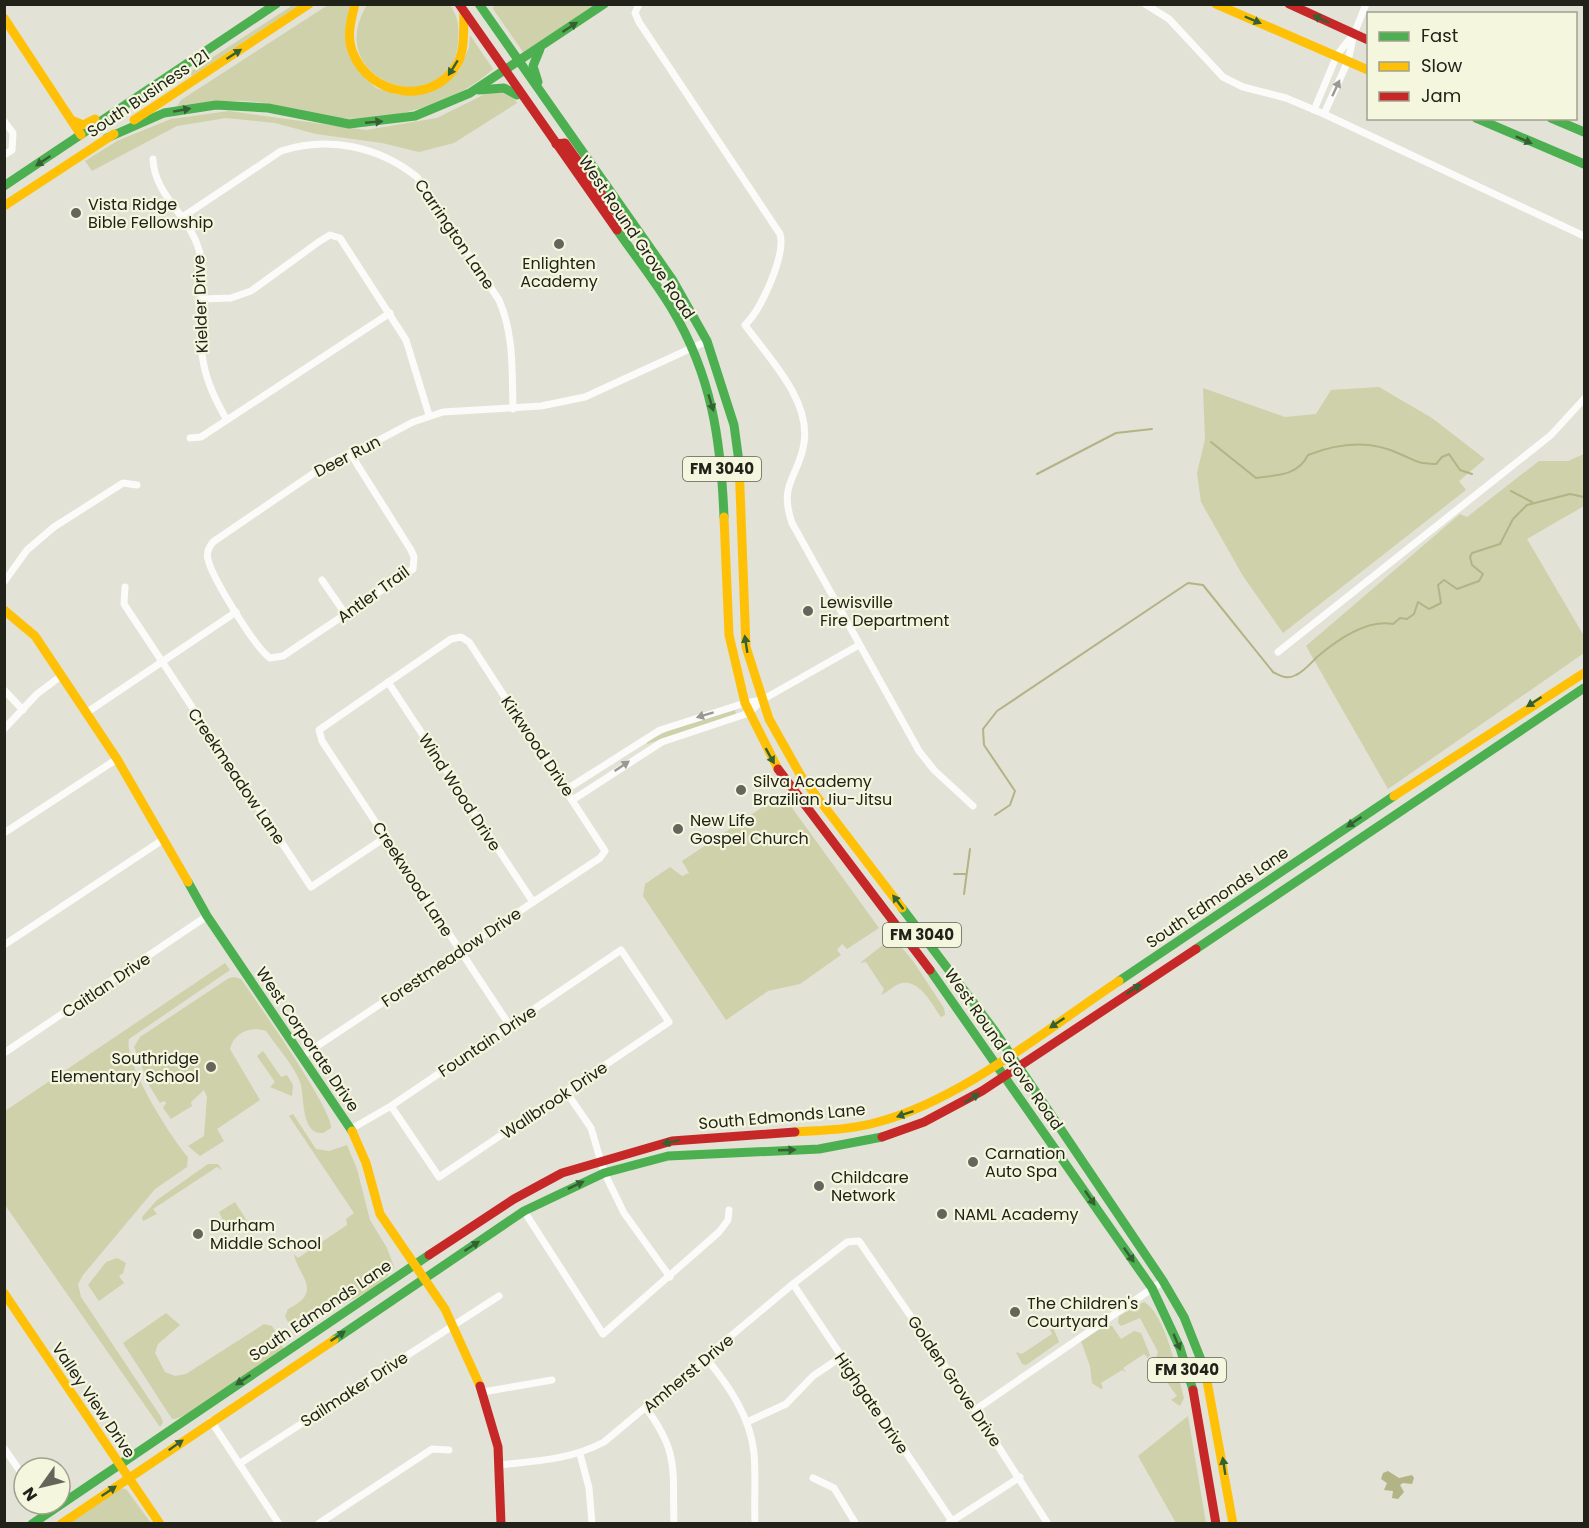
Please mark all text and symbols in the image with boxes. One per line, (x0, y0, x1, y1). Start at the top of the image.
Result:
legend (1367, 12, 1577, 120)
one-way arrow (1312, 14, 1330, 24)
one-way arrow (1245, 15, 1263, 25)
one-way arrow (562, 21, 579, 32)
text: Fast (1421, 23, 1458, 48)
street label: South Business 121 (83, 44, 214, 143)
one-way arrow (226, 48, 243, 59)
text: Slow (1421, 53, 1463, 78)
one-way arrow (448, 59, 459, 76)
one-way arrow (1332, 79, 1341, 96)
text: Jam (1421, 83, 1461, 108)
one-way arrow (172, 105, 191, 114)
one-way arrow (365, 117, 384, 127)
one-way arrow (1516, 135, 1533, 144)
street label: West Round Grove Road (573, 151, 700, 324)
one-way arrow (35, 155, 51, 166)
street label: Carrington Lane (409, 175, 500, 294)
place label: Vista Ridge Bible Fellowship (88, 193, 213, 234)
marker: Vista Ridge Bible Fellowship (69, 206, 83, 220)
marker: Enlighten Academy (552, 237, 566, 251)
place label: Enlighten Academy (520, 252, 598, 293)
street label: Kielder Drive (187, 254, 214, 354)
one-way arrow (707, 394, 716, 412)
street label: Deer Run (310, 430, 384, 483)
road number: FM 3040 (683, 457, 761, 481)
street label: Antler Trail (332, 560, 414, 628)
place label: Lewisville Fire Department (820, 591, 949, 632)
marker: Lewisville Fire Department (801, 604, 815, 618)
one-way arrow (742, 635, 751, 654)
street label: Kirkwood Drive (495, 692, 580, 801)
one-way arrow (1526, 697, 1542, 708)
street label: Creekmeadow Lane (182, 704, 291, 849)
one-way arrow (696, 711, 714, 720)
street label: Wind Wood Drive (413, 729, 506, 856)
one-way arrow (765, 747, 775, 764)
one-way arrow (614, 760, 630, 772)
place label: Silva Academy Brazilian Jiu-Jitsu (753, 770, 892, 811)
marker: Silva Academy Brazilian Jiu-Jitsu (734, 783, 748, 797)
place label: New Life Gospel Church (690, 809, 809, 850)
one-way arrow (1346, 816, 1362, 827)
street label: Creekwood Lane (367, 817, 458, 941)
marker: New Life Gospel Church (671, 822, 685, 836)
street label: South Edmonds Lane (1141, 841, 1293, 954)
one-way arrow (892, 895, 904, 910)
street label: Forestmeadow Drive (377, 902, 526, 1013)
road number: FM 3040 (883, 923, 961, 947)
street label: Caitlan Drive (57, 947, 155, 1024)
street label: West Corporate Drive (250, 962, 365, 1116)
street label: West Round Grove Road (939, 964, 1068, 1135)
one-way arrow (1126, 984, 1142, 995)
street label: Fountain Drive (434, 1000, 541, 1083)
one-way arrow (1049, 1017, 1065, 1029)
place label: Southridge Elementary School (51, 1047, 199, 1088)
street label: Wallbrook Drive (496, 1056, 612, 1145)
marker: Southridge Elementary School (204, 1060, 218, 1074)
one-way arrow (964, 1092, 980, 1103)
street label: South Edmonds Lane (698, 1098, 867, 1135)
one-way arrow (896, 1109, 914, 1119)
one-way arrow (661, 1138, 680, 1147)
place label: Carnation Auto Spa (985, 1142, 1065, 1183)
one-way arrow (777, 1145, 796, 1154)
marker: Carnation Auto Spa (966, 1155, 980, 1169)
place label: Childcare Network (831, 1166, 909, 1207)
marker: Childcare Network (812, 1179, 826, 1193)
one-way arrow (567, 1181, 584, 1190)
one-way arrow (1084, 1189, 1096, 1205)
place label: NAML Academy (954, 1203, 1079, 1226)
marker: NAML Academy (935, 1207, 949, 1221)
place label: Durham Middle School (210, 1214, 321, 1255)
marker: Durham Middle School (191, 1227, 205, 1241)
one-way arrow (463, 1240, 479, 1252)
one-way arrow (1123, 1247, 1134, 1263)
street label: South Edmonds Lane (244, 1254, 396, 1367)
place label: The Children's Courtyard (1027, 1292, 1138, 1333)
marker: The Children's Courtyard (1008, 1305, 1022, 1319)
street label: Golden Grove Drive (902, 1311, 1007, 1452)
street label: Amherst Drive (638, 1329, 739, 1418)
one-way arrow (329, 1330, 345, 1342)
one-way arrow (1172, 1333, 1182, 1351)
street label: Valley View Drive (46, 1338, 141, 1463)
street label: Sailmaker Drive (296, 1346, 413, 1433)
street label: Highgate Drive (829, 1348, 914, 1459)
road number: FM 3040 (1148, 1358, 1226, 1382)
one-way arrow (234, 1375, 251, 1386)
one-way arrow (168, 1439, 184, 1451)
north arrow (12, 1456, 72, 1516)
one-way arrow (1220, 1456, 1229, 1475)
text: N (17, 1483, 43, 1506)
one-way arrow (101, 1486, 117, 1497)

